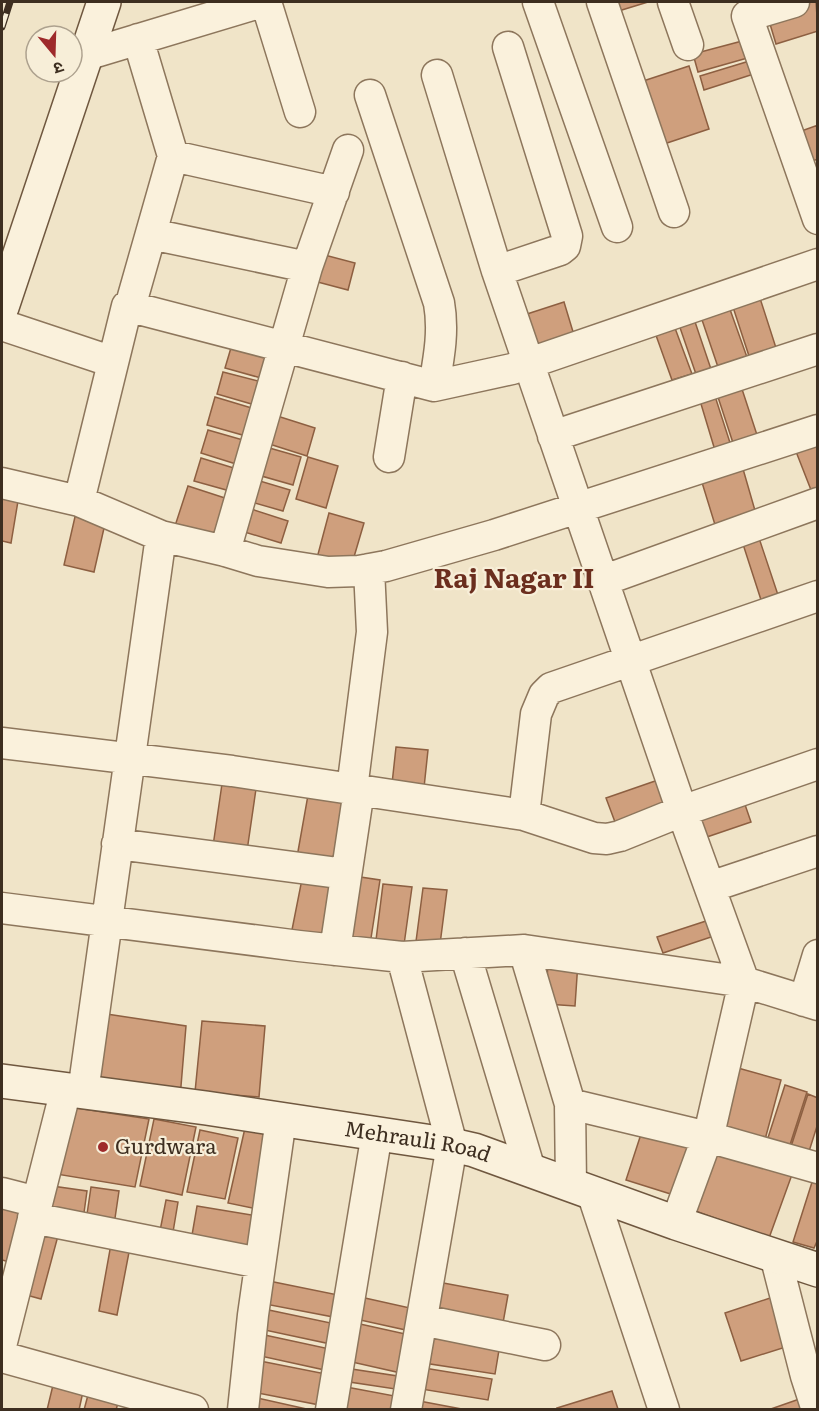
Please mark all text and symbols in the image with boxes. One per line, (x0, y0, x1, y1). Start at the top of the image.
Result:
north arrow (24, 24, 84, 84)
text: उ (50, 56, 68, 82)
district label: Raj Nagar II (433, 556, 595, 596)
street label: Mehrauli Road (343, 1111, 496, 1168)
place label: Gurdwara (115, 1129, 217, 1160)
marker: Gurdwara (96, 1140, 110, 1154)

